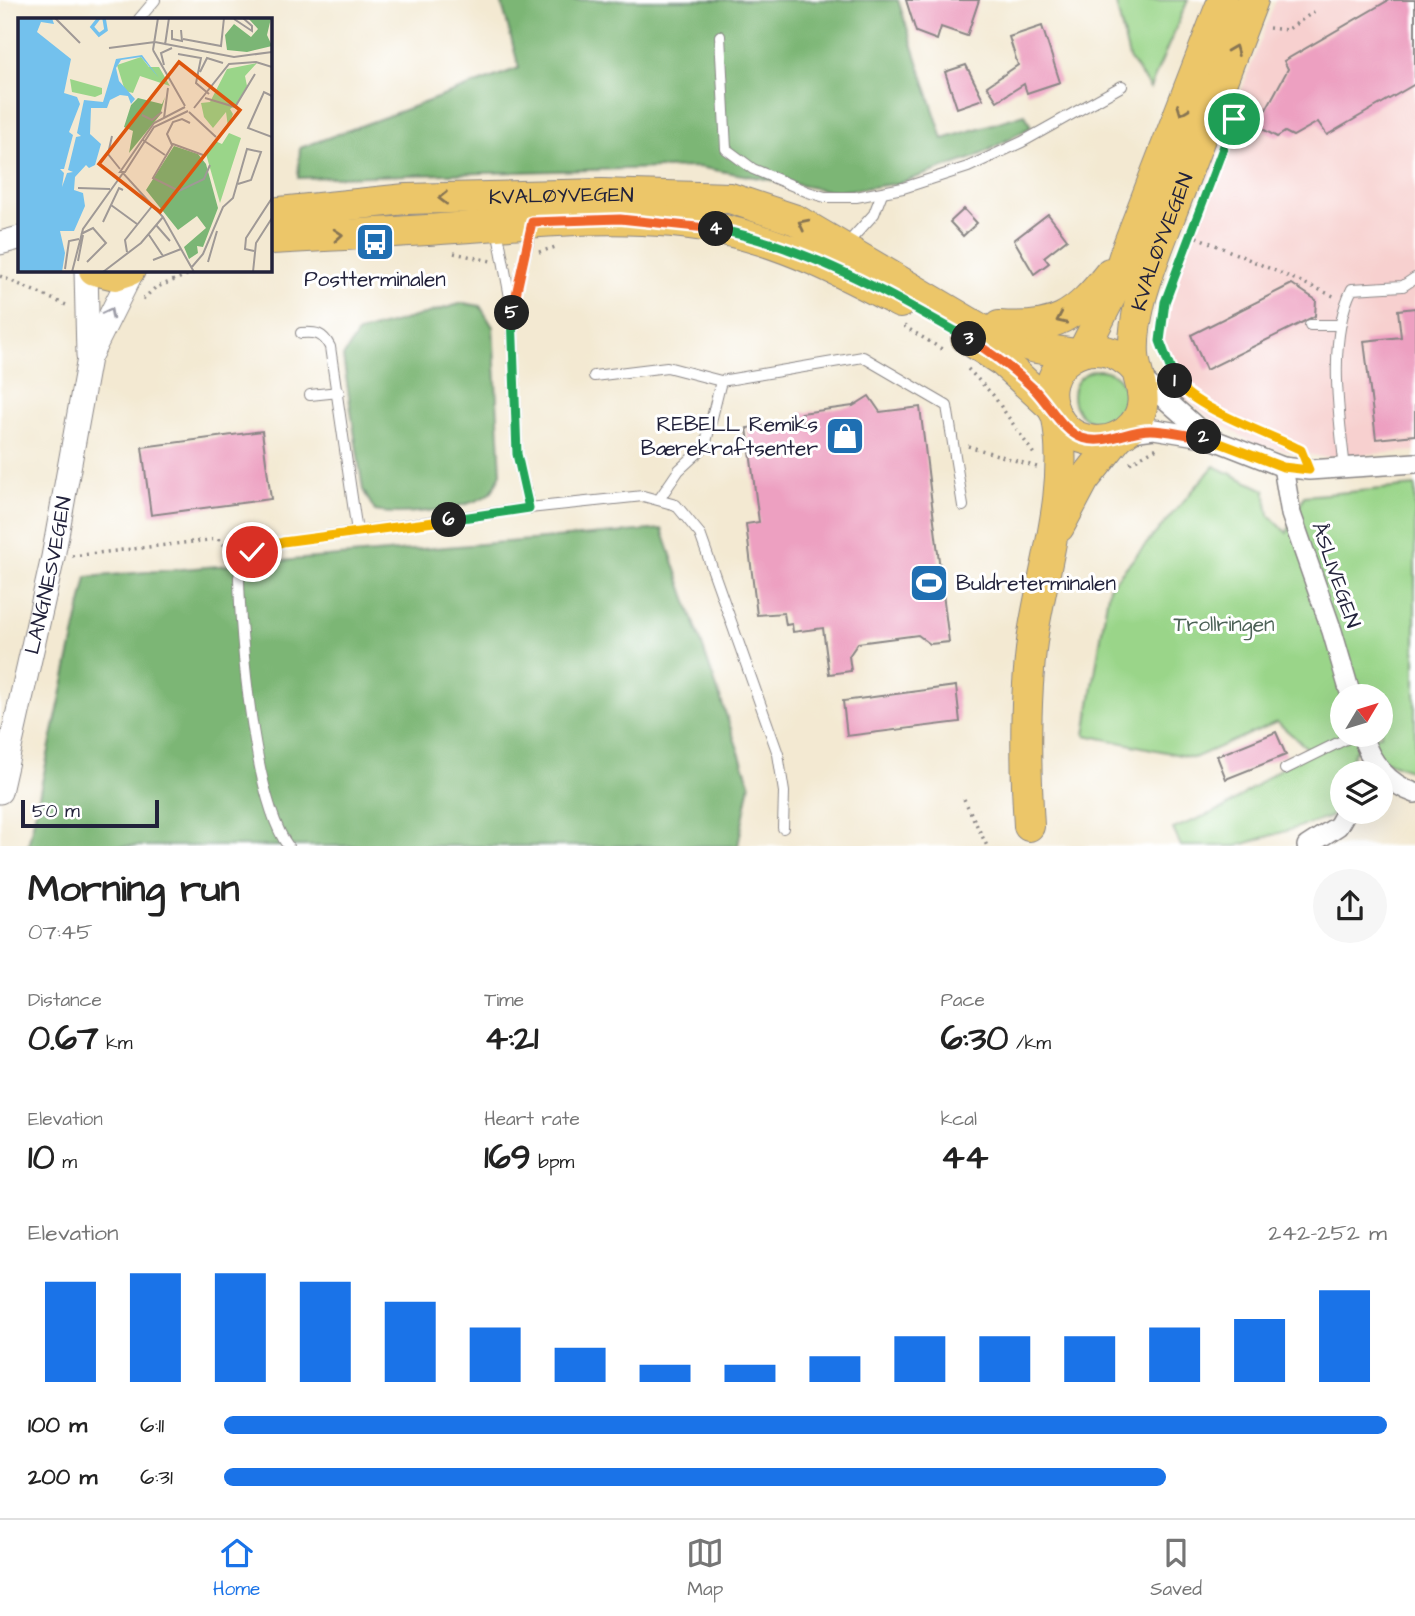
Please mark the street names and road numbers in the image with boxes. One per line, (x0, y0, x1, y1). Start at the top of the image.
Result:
street label: KVALØYVEGEN (1124, 169, 1200, 313)
street label: KVALØYVEGEN (488, 179, 634, 211)
street label: LANGNESVEGEN (17, 494, 78, 657)
street label: ÅSLIVEGEN (1304, 518, 1368, 632)

